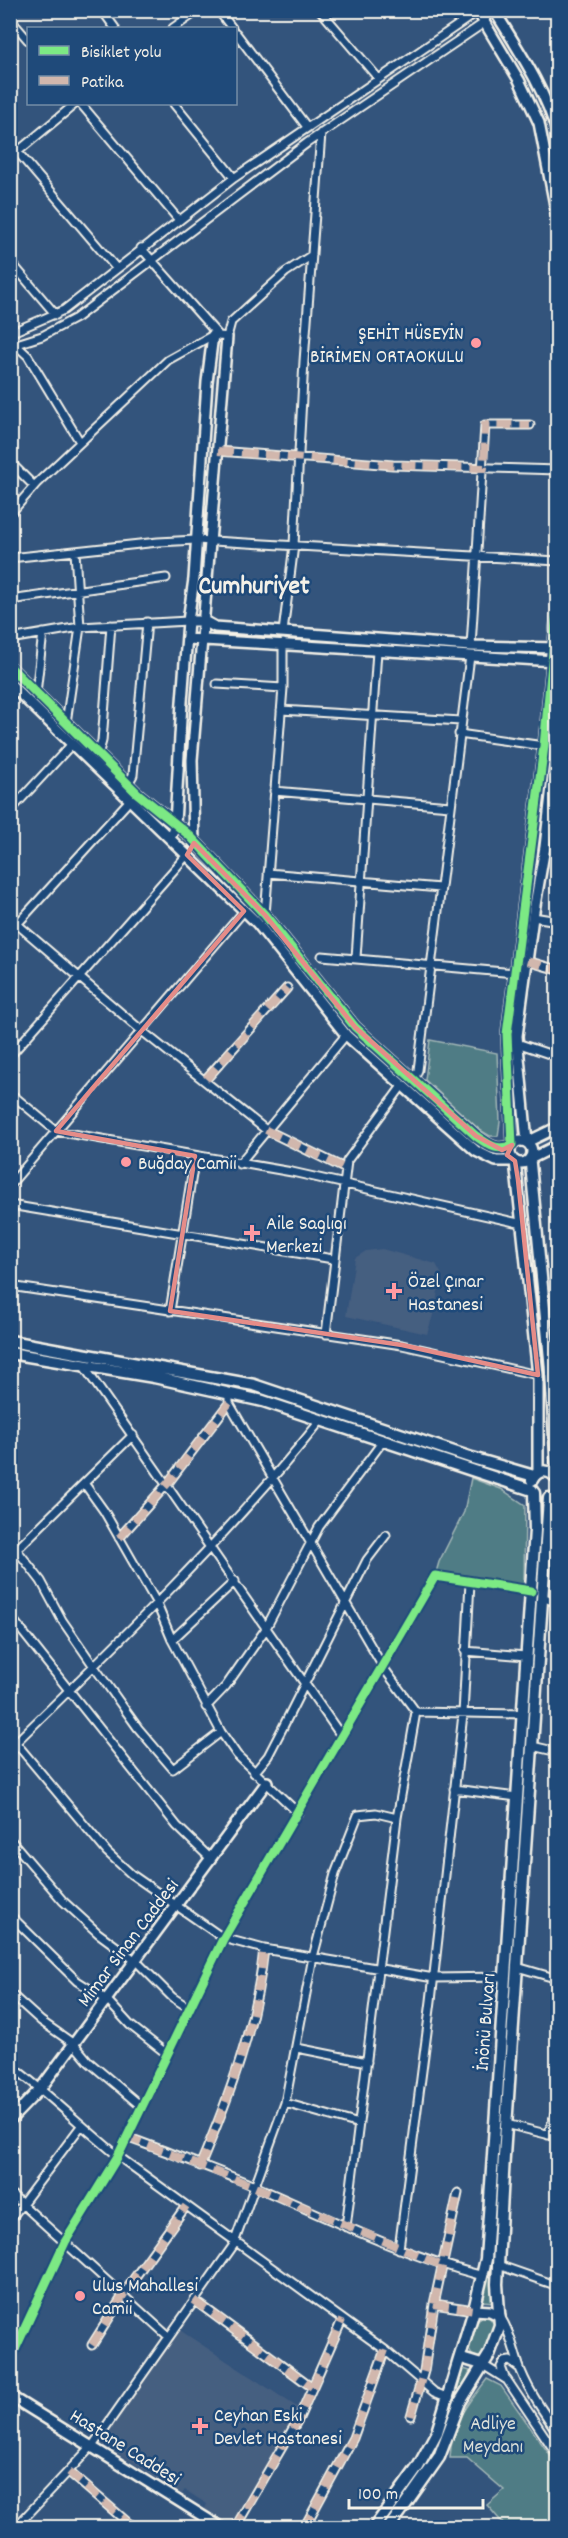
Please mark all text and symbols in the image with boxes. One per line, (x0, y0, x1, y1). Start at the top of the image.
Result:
legend (27, 27, 237, 105)
text: Bisiklet yolu (81, 41, 161, 66)
text: Patika (81, 71, 124, 96)
place label: ŞEHİT HÜSEYİN BİRİMEN ORTAOKULU (310, 321, 464, 372)
marker: ŞEHİT HÜSEYİN BİRİMEN ORTAOKULU (469, 336, 483, 350)
district label: Cumhuriyet (199, 569, 310, 606)
place label: Buğday Camii (138, 1151, 237, 1179)
marker: Buğday Camii (119, 1155, 133, 1169)
place label: Aile Saglıgı Merkezi (266, 1211, 347, 1262)
marker: Aile Saglıgı Merkezi (243, 1224, 261, 1242)
place label: Özel Çınar Hastanesi (408, 1269, 484, 1320)
marker: Özel Çınar Hastanesi (385, 1282, 403, 1300)
street label: Mimar Sinan Caddesi (72, 1873, 187, 2014)
street label: İnönü Bulvarı (470, 1972, 504, 2072)
place label: Ulus Mahallesi Camii (92, 2273, 198, 2324)
marker: Ulus Mahallesi Camii (73, 2289, 87, 2303)
street label: Hastane Caddesi (63, 2403, 186, 2494)
place label: Ceyhan Eski Devlet Hastanesi (214, 2403, 342, 2454)
park label: Adliye Meydanı (463, 2411, 523, 2462)
marker: Ceyhan Eski Devlet Hastanesi (191, 2417, 209, 2435)
scale bar (349, 2472, 482, 2510)
text: 100 m (358, 2483, 398, 2508)

